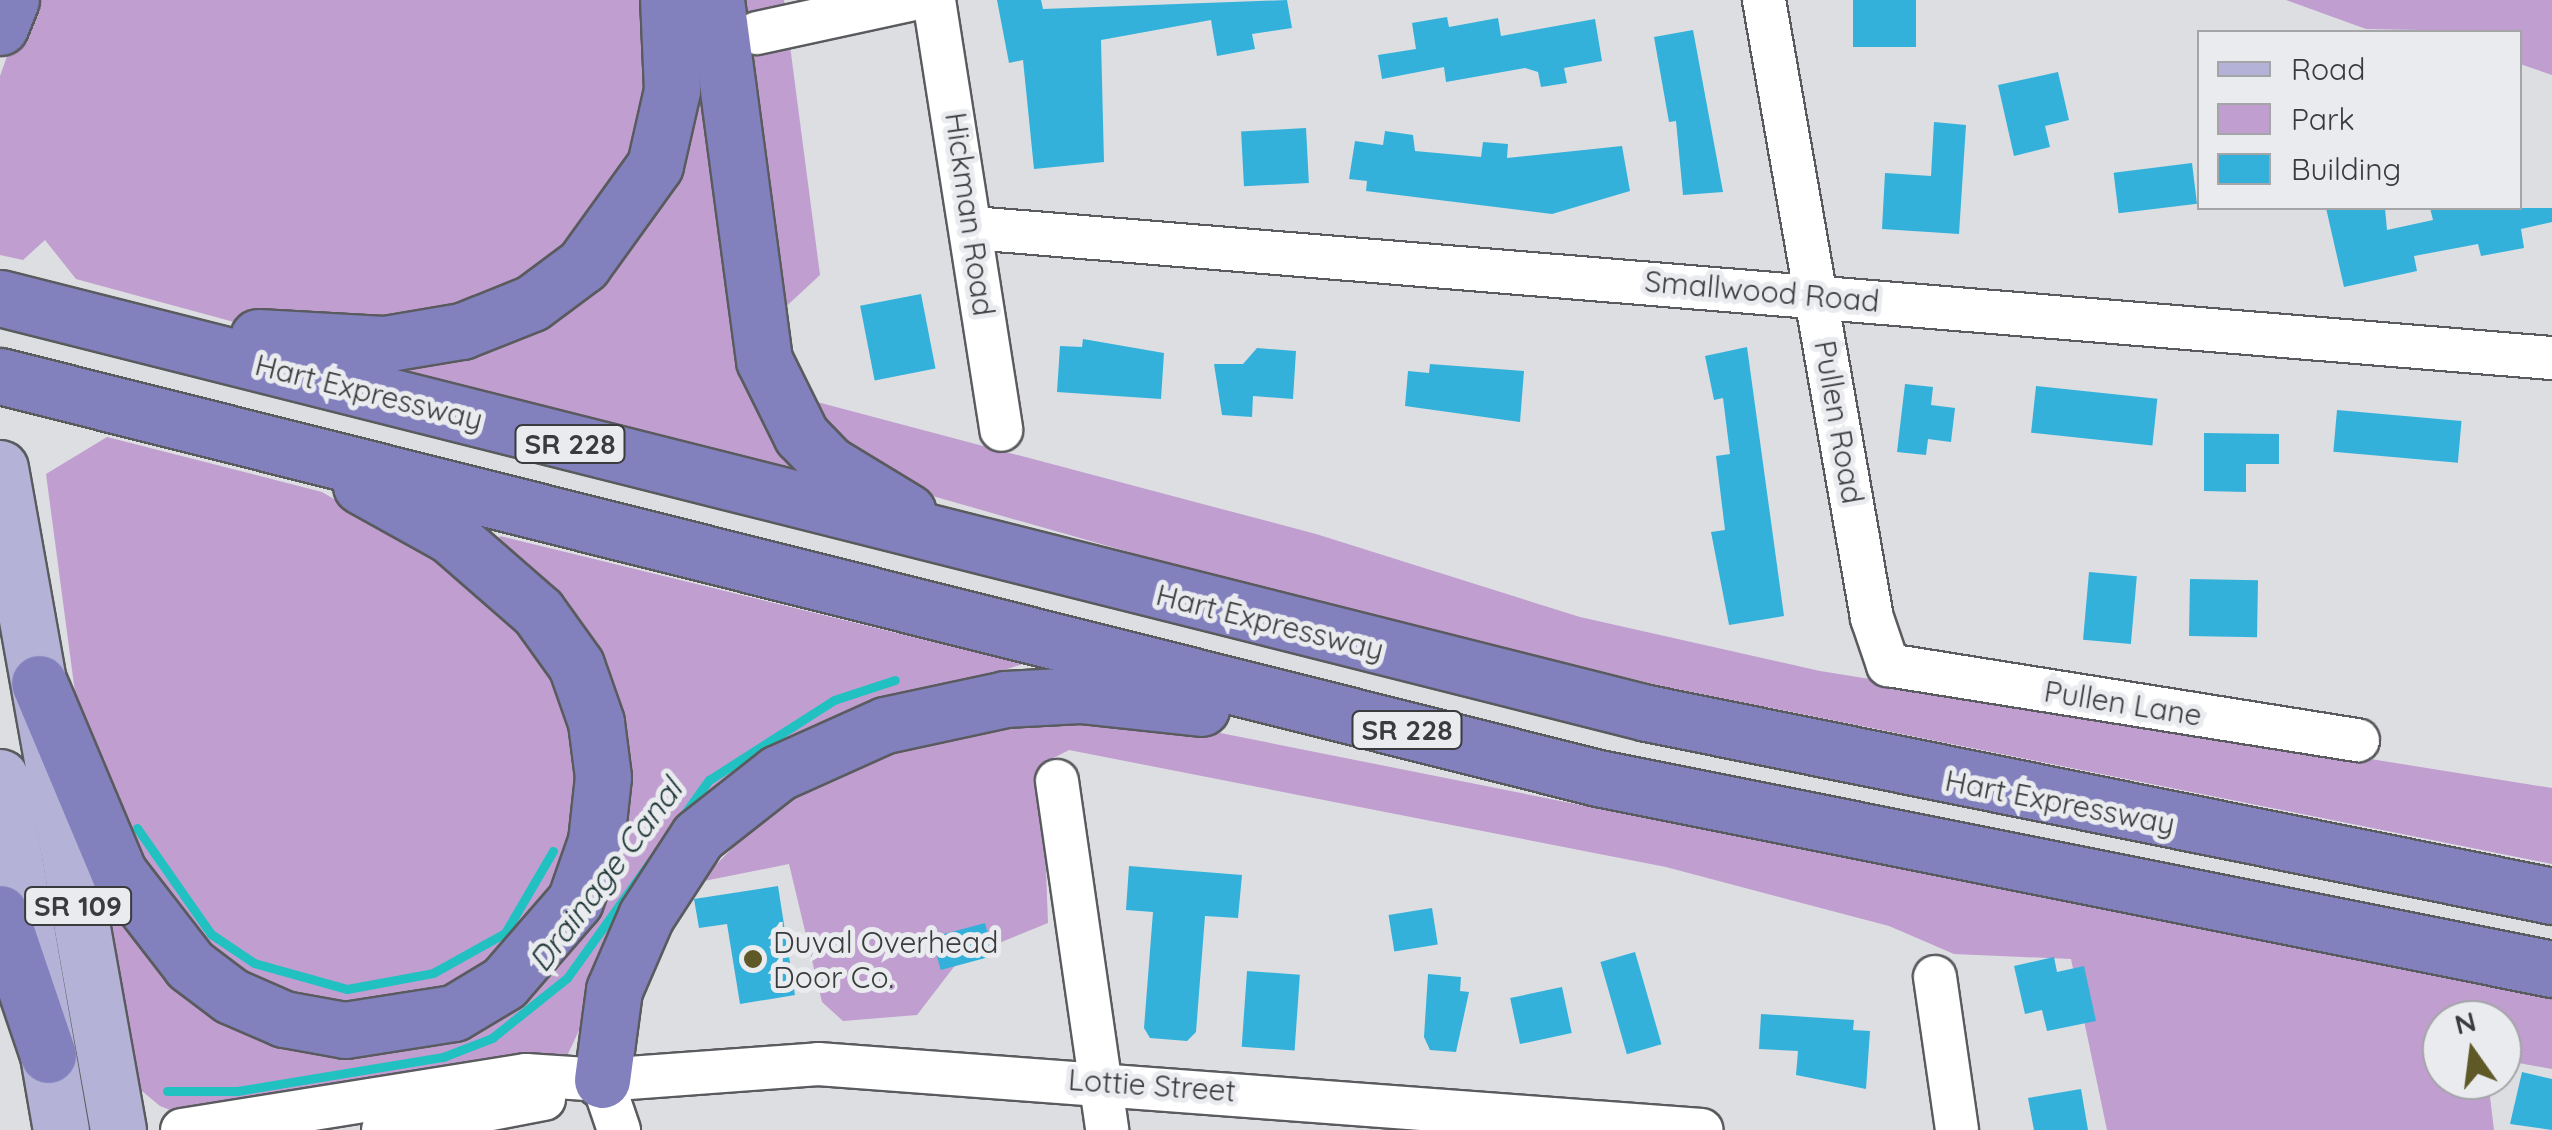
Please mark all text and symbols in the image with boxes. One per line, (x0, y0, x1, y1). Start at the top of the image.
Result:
legend (2197, 30, 2522, 210)
text: Road (2291, 50, 2365, 88)
text: Park (2291, 100, 2355, 138)
street label: Hickman Road (938, 110, 1002, 318)
text: Building (2291, 150, 2401, 188)
street label: Smallwood Road (1643, 263, 1881, 319)
street label: Pullen Road (1807, 338, 1871, 506)
street label: Hart Expressway (251, 346, 487, 438)
road number: SR 228 (512, 421, 628, 467)
street label: Hart Expressway (1152, 576, 1388, 668)
street label: Pullen Lane (2042, 673, 2204, 733)
road number: SR 228 (1350, 707, 1464, 753)
street label: Hart Expressway (1942, 762, 2178, 842)
water label: Drainage Canal (520, 771, 690, 979)
road number: SR 109 (23, 883, 133, 929)
place label: Duval Overhead Door Co. (773, 924, 998, 994)
marker: Duval Overhead Door Co. (742, 948, 764, 970)
north arrow (2422, 1000, 2522, 1100)
text: N (2451, 1003, 2479, 1042)
street label: Lottie Street (1067, 1061, 1237, 1109)

